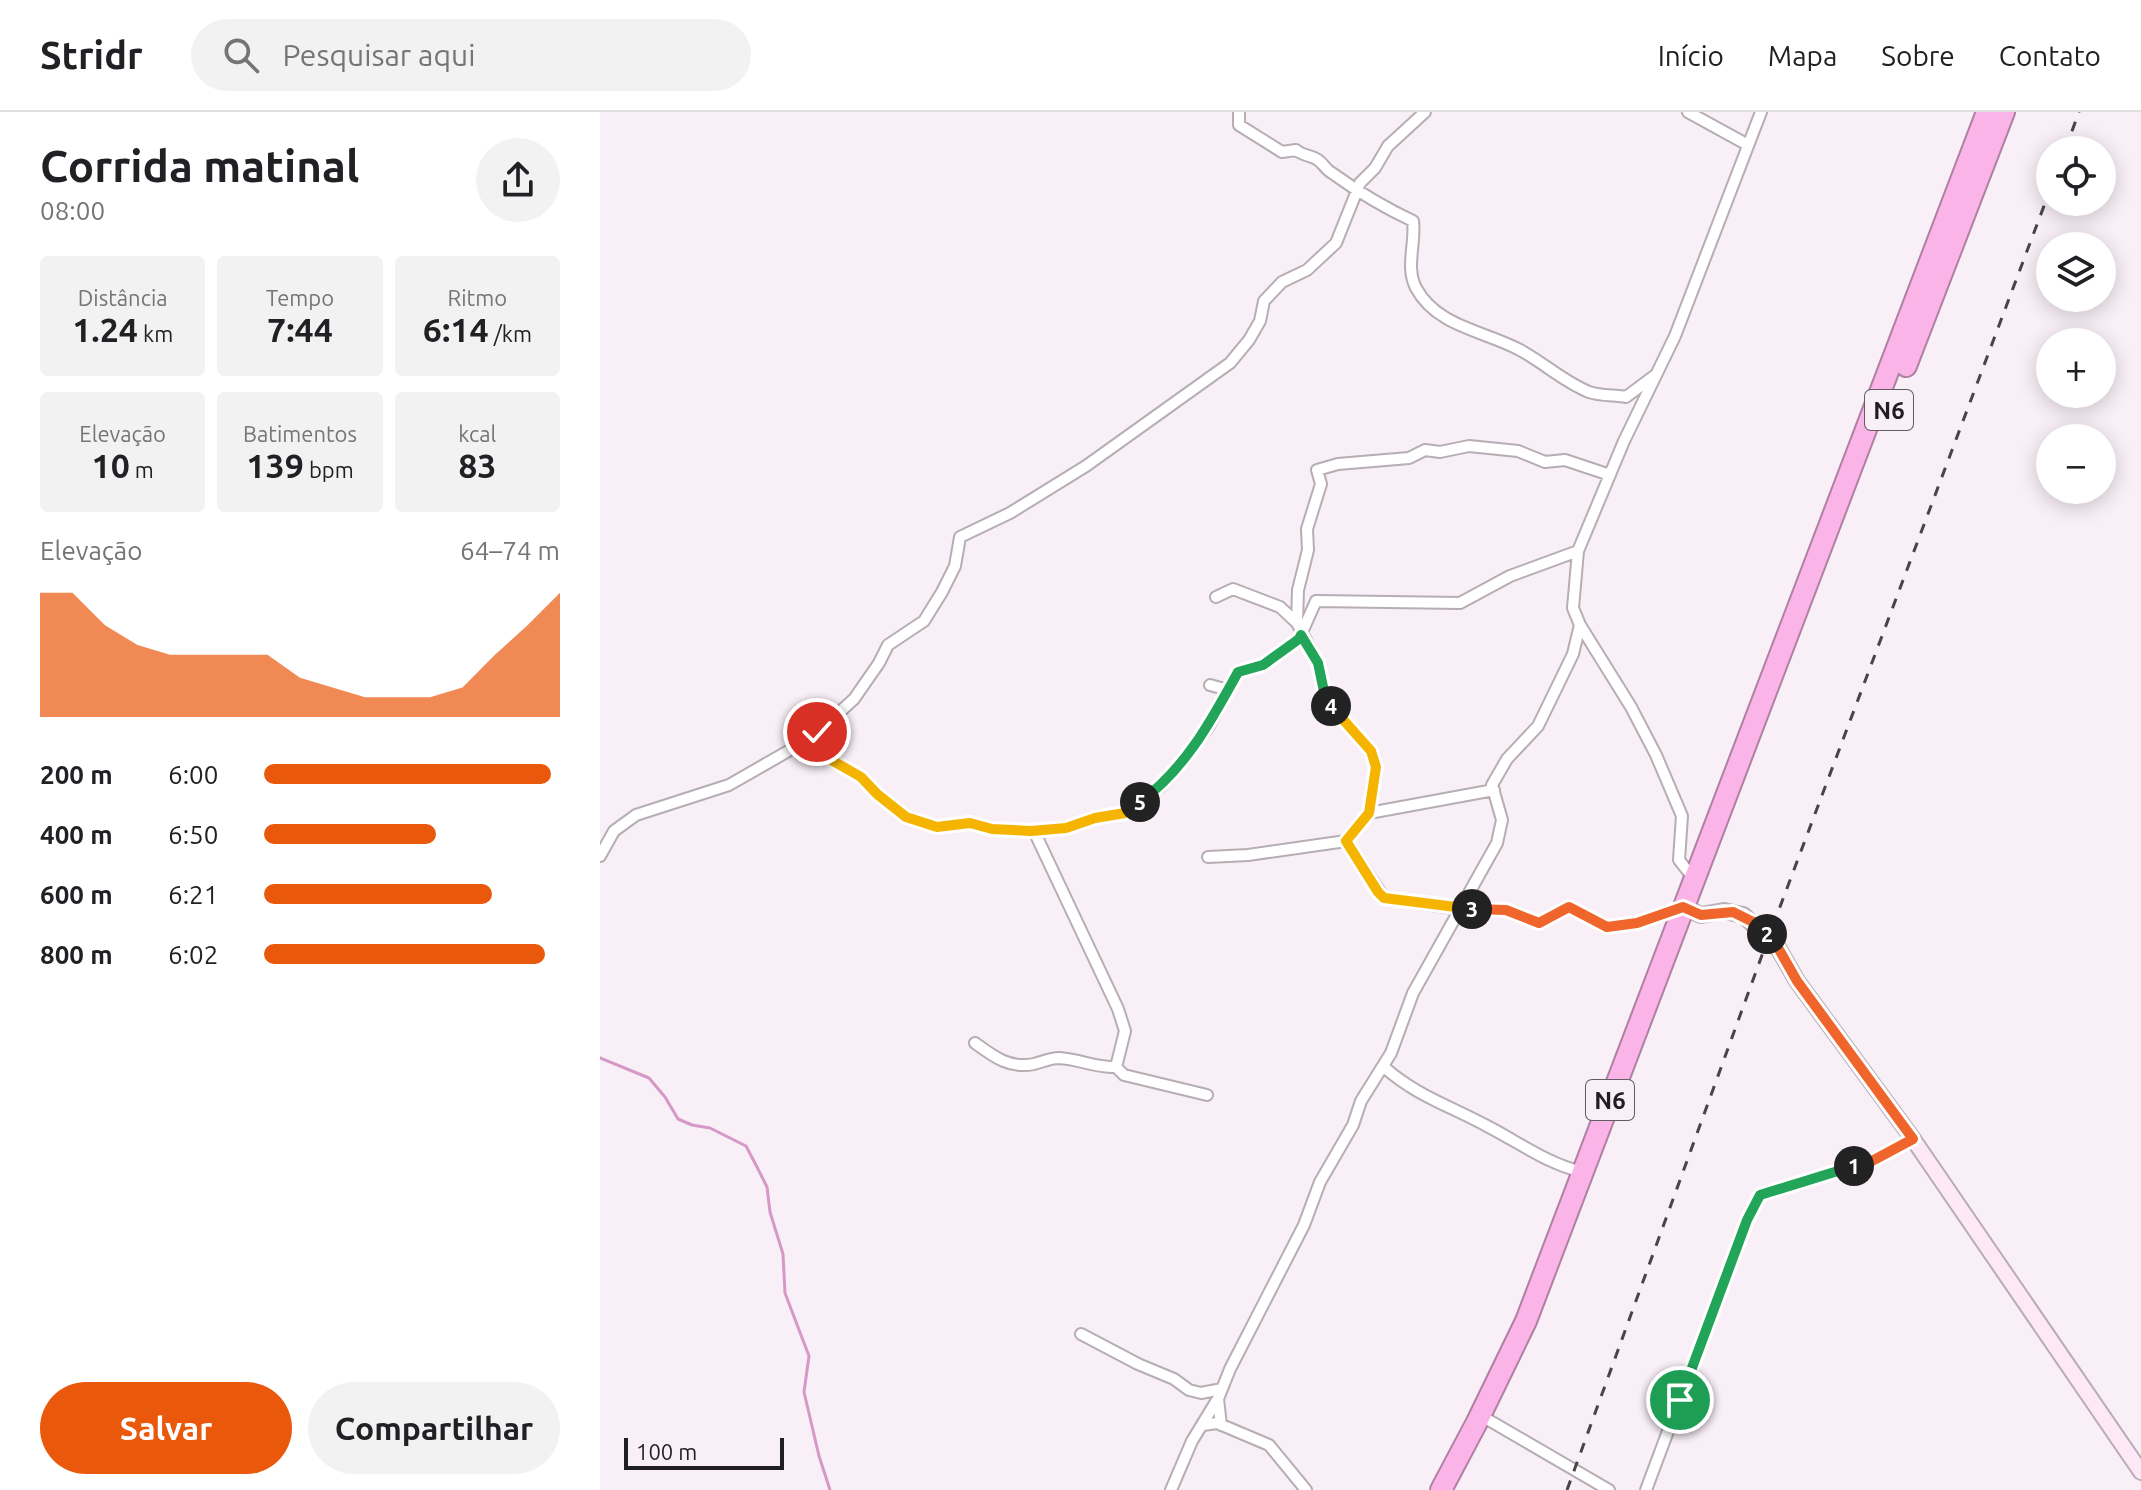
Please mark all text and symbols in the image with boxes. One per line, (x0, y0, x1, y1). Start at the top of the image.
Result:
search box (191, 19, 751, 91)
icon: search (219, 33, 263, 77)
text: Stridr (40, 34, 143, 76)
text: Pesquisar aqui (283, 38, 476, 72)
text: Início (1658, 40, 1724, 71)
text: Mapa (1768, 40, 1837, 71)
text: Sobre (1881, 40, 1955, 71)
text: Contato (1999, 40, 2101, 71)
map controls (2036, 136, 2116, 504)
button: locate (2036, 136, 2116, 216)
button: share (476, 138, 560, 222)
text: Corrida matinal (40, 141, 359, 190)
text: 08:00 (40, 196, 105, 225)
button: layers (2036, 232, 2116, 312)
text: Distância (78, 285, 168, 310)
text: Tempo (266, 285, 334, 310)
text: Ritmo (448, 285, 507, 310)
text: 1.24 (72, 310, 138, 348)
text: 7:44 (267, 310, 333, 348)
text: 6:14 (423, 310, 489, 348)
text: km (138, 321, 173, 346)
text: /km (489, 321, 532, 346)
button: + (2036, 328, 2116, 408)
road number: N6 (1865, 390, 1913, 430)
text: Elevação (79, 421, 166, 446)
text: Batimentos (243, 421, 357, 446)
text: kcal (458, 421, 496, 446)
button: − (2036, 424, 2116, 504)
text: 10 (91, 446, 130, 484)
text: 139 (246, 446, 304, 484)
text: 83 (458, 446, 497, 484)
text: m (130, 457, 154, 482)
text: bpm (304, 457, 354, 482)
text: Elevação (40, 536, 142, 565)
text: 64–74 m (460, 536, 560, 565)
pin: 4 (1311, 686, 1351, 726)
text: 4 (1325, 693, 1337, 718)
pin (783, 698, 851, 766)
icon: check (795, 710, 839, 754)
text: 200 m (40, 760, 113, 789)
text: 6:00 (168, 760, 218, 789)
pin: 5 (1120, 782, 1160, 822)
text: 5 (1134, 789, 1146, 814)
text: 400 m (40, 820, 113, 849)
text: 6:50 (168, 820, 218, 849)
text: 600 m (40, 880, 113, 909)
text: 6:21 (168, 880, 218, 909)
pin: 3 (1452, 889, 1492, 929)
text: 3 (1466, 896, 1478, 921)
pin: 2 (1747, 914, 1787, 954)
text: 2 (1761, 921, 1773, 946)
text: 800 m (40, 940, 113, 969)
text: 6:02 (168, 940, 218, 969)
road number: N6 (1586, 1080, 1634, 1120)
pin: 1 (1834, 1146, 1874, 1186)
text: 1 (1848, 1153, 1860, 1178)
pin (1646, 1366, 1714, 1434)
icon: arrive (1658, 1378, 1702, 1422)
button: Salvar (40, 1382, 292, 1474)
button: Compartilhar (308, 1382, 560, 1474)
scale bar (624, 1434, 784, 1470)
text: 100 m (636, 1439, 697, 1464)

